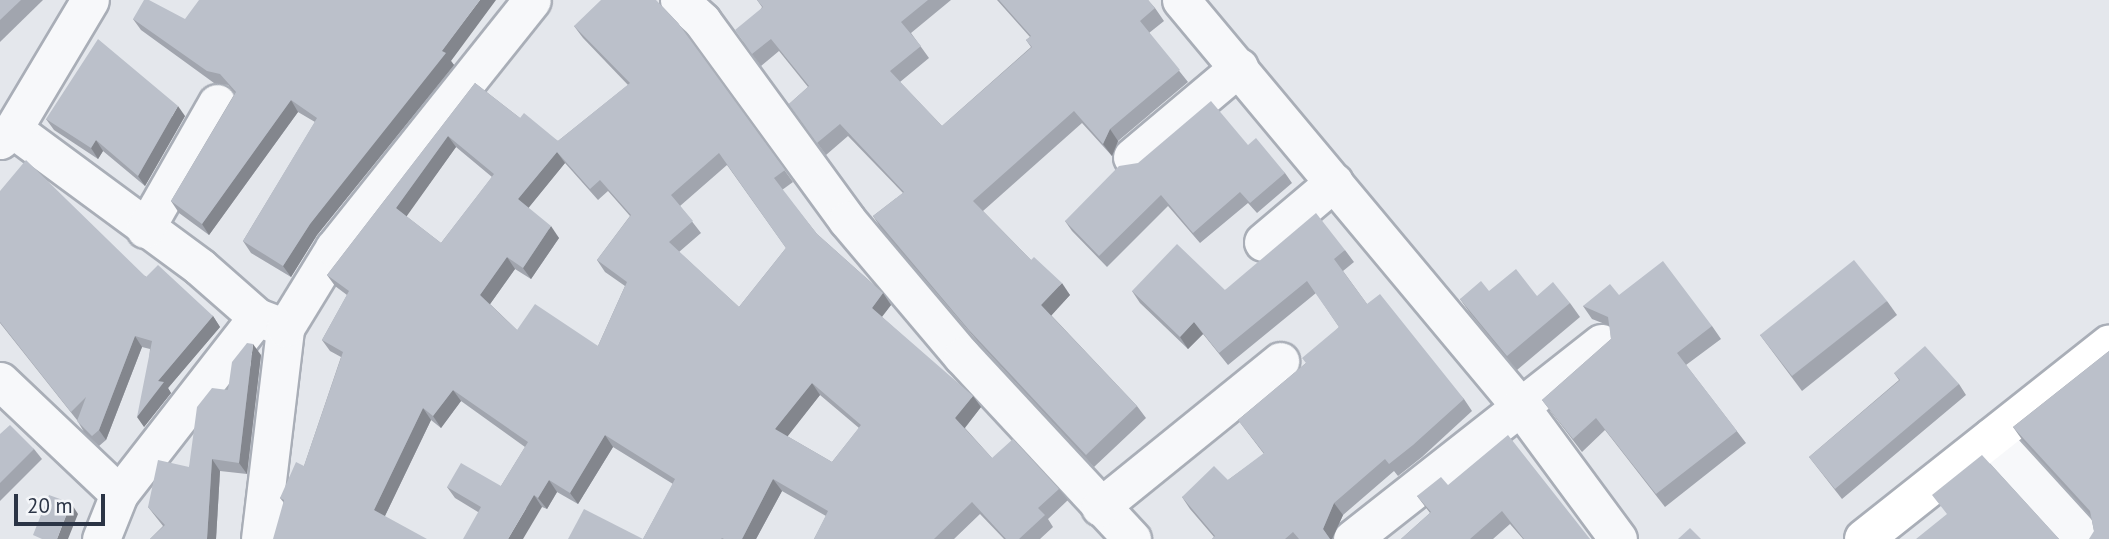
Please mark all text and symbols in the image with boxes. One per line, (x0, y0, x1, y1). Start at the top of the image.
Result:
scale bar (18, 480, 108, 524)
text: 20 m (27, 492, 73, 519)

